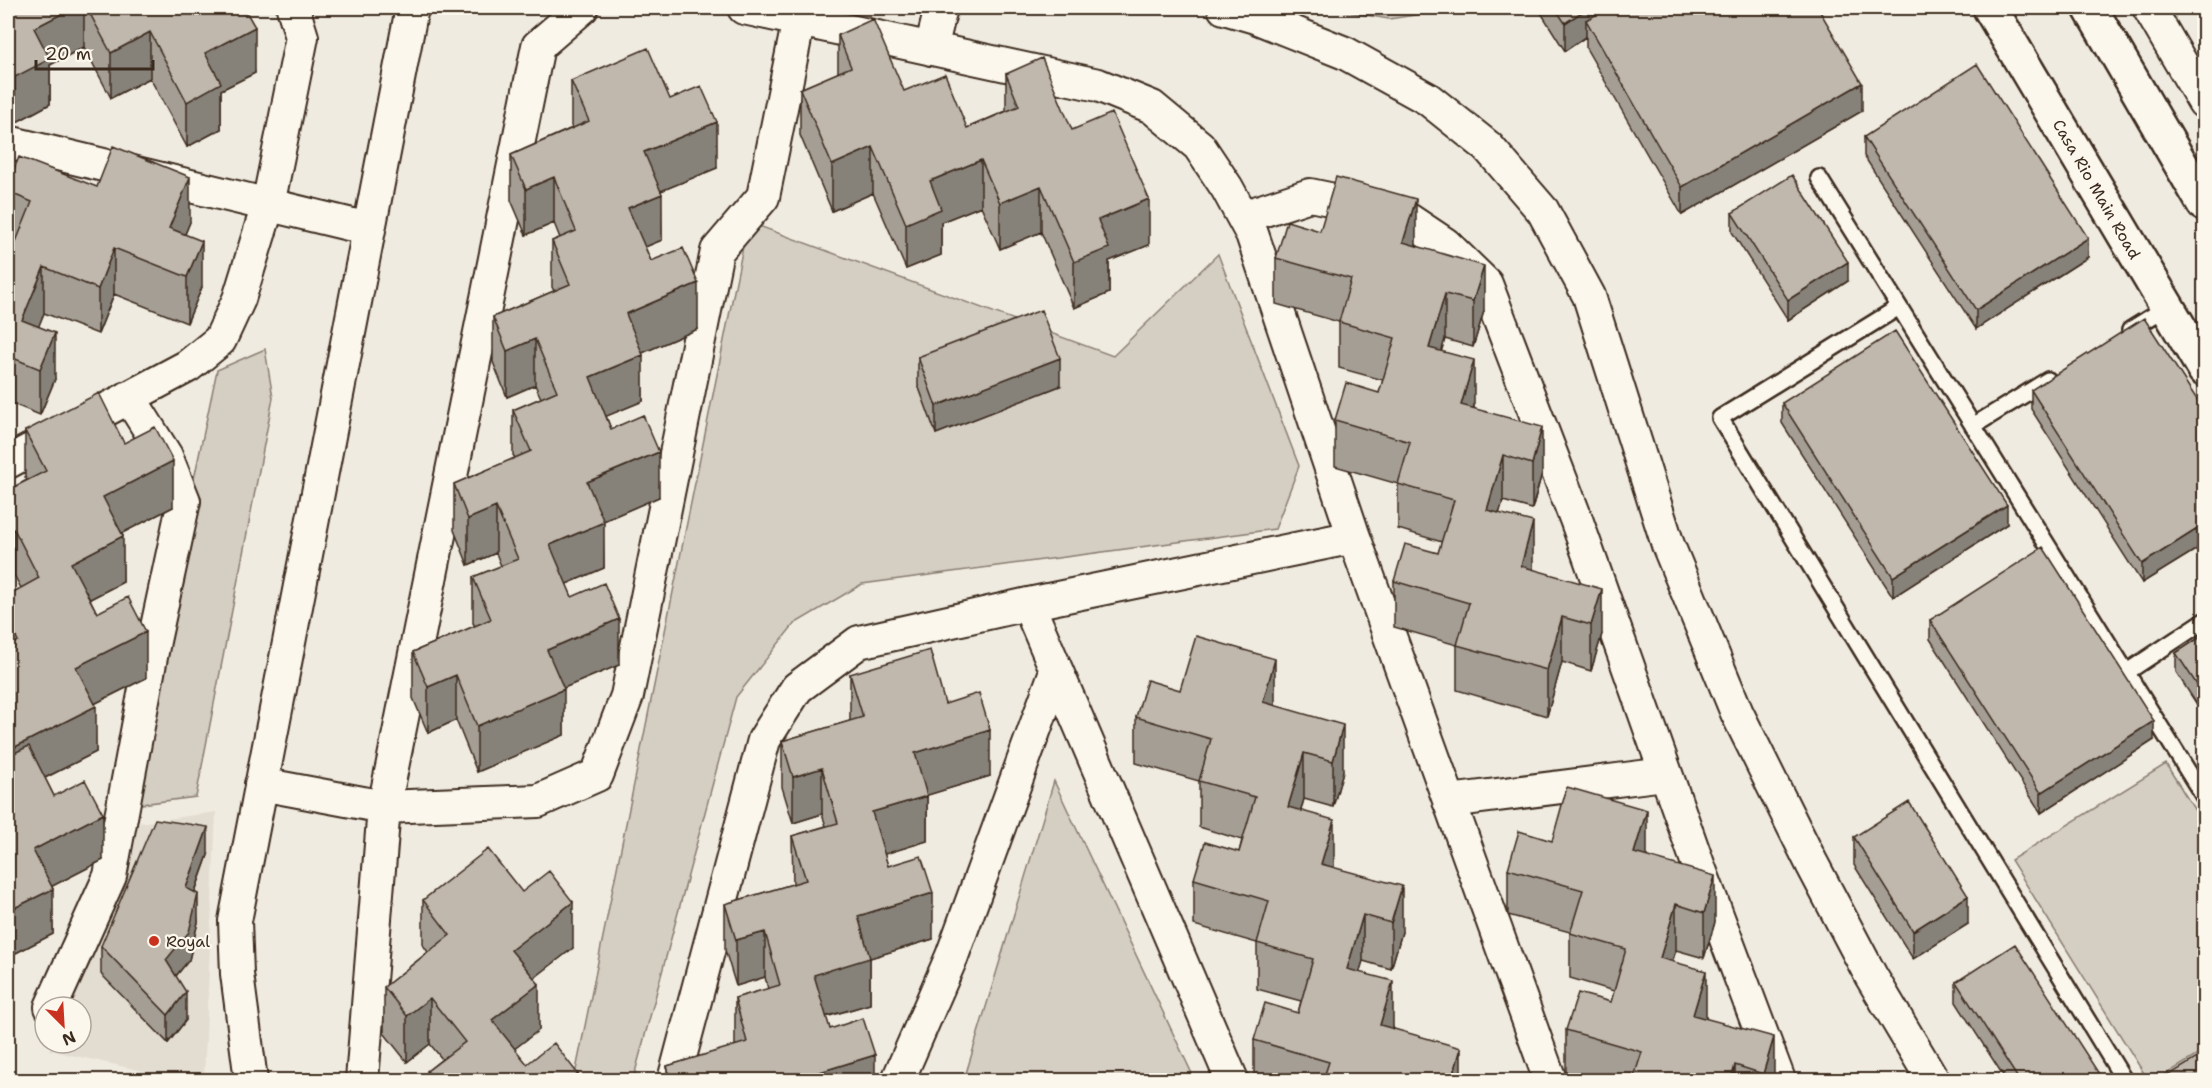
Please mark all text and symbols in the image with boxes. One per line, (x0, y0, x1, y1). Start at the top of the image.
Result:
scale bar (36, 33, 153, 71)
text: 20 m (45, 42, 91, 66)
street label: Casa Rio Main Road (2048, 116, 2145, 263)
place label: Royal (166, 931, 210, 952)
marker: Royal (147, 934, 161, 948)
north arrow (33, 995, 93, 1055)
text: N (59, 1026, 79, 1050)

